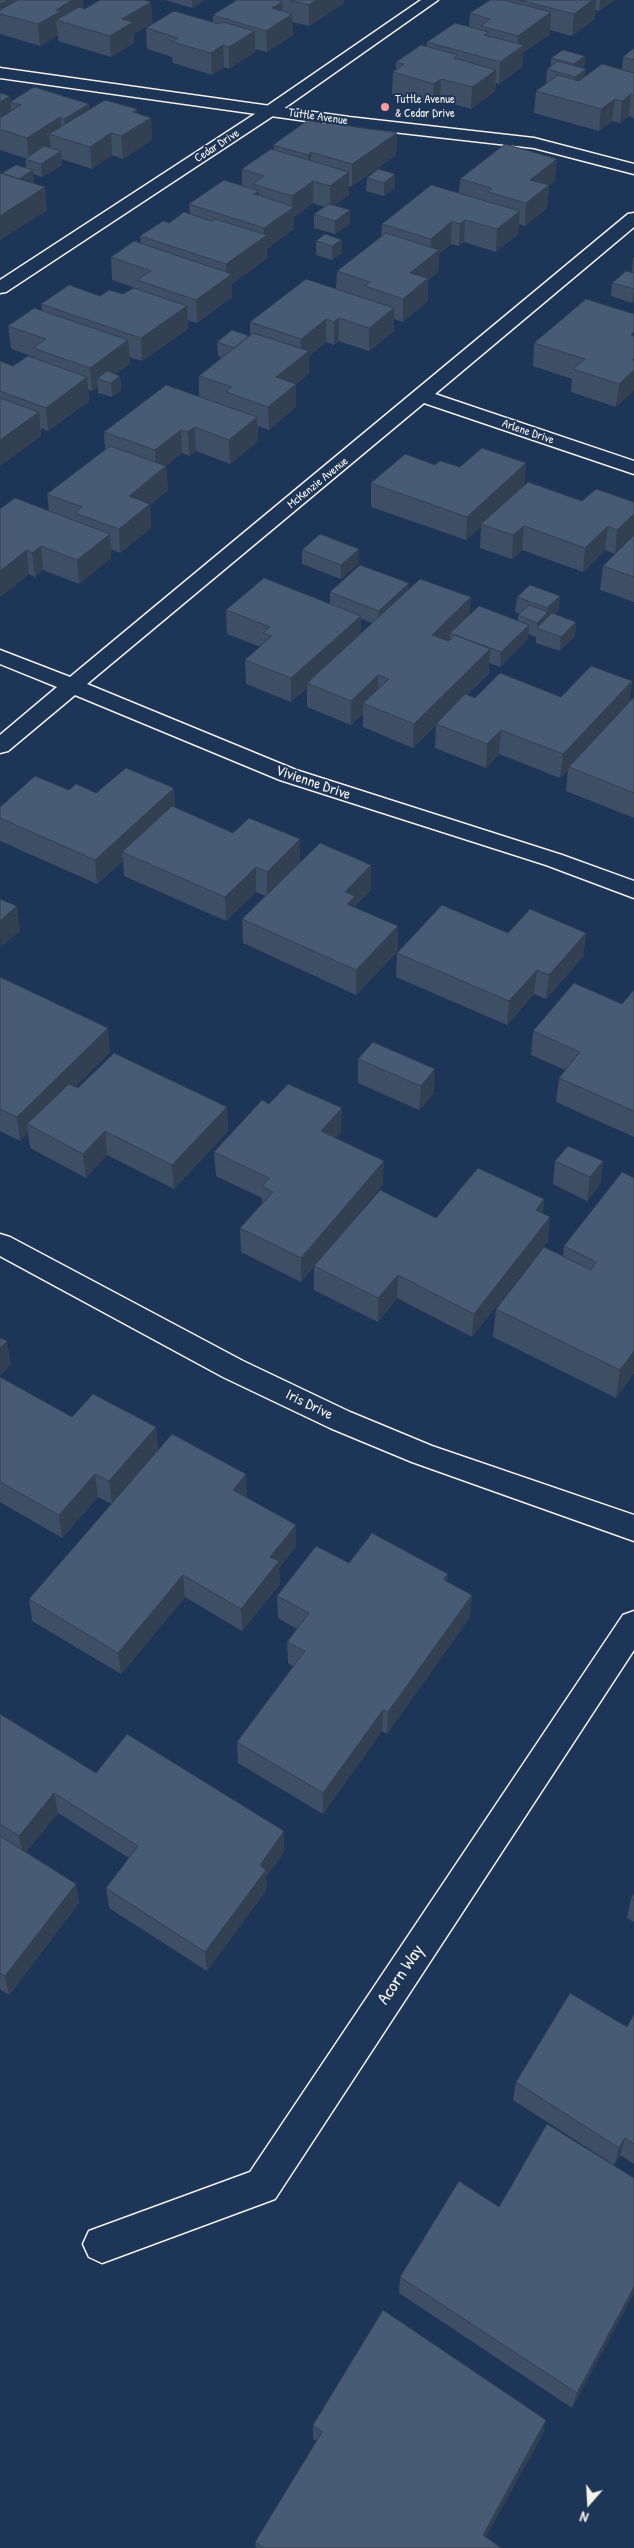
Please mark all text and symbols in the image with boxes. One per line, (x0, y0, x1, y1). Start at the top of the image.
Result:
place label: Tuttle Avenue & Cedar Drive (395, 93, 455, 121)
marker: Tuttle Avenue & Cedar Drive (379, 101, 391, 113)
street label: Tuttle Avenue (287, 106, 349, 128)
street label: Cedar Drive (192, 126, 242, 166)
street label: Arlene Drive (500, 416, 556, 448)
street label: McKenzie Avenue (285, 454, 351, 512)
street label: Vivienne Drive (273, 762, 353, 804)
street label: Iris Drive (283, 1386, 335, 1424)
street label: Acorn Way (373, 1941, 429, 2009)
north arrow (564, 2478, 614, 2528)
text: N (577, 2507, 591, 2528)

